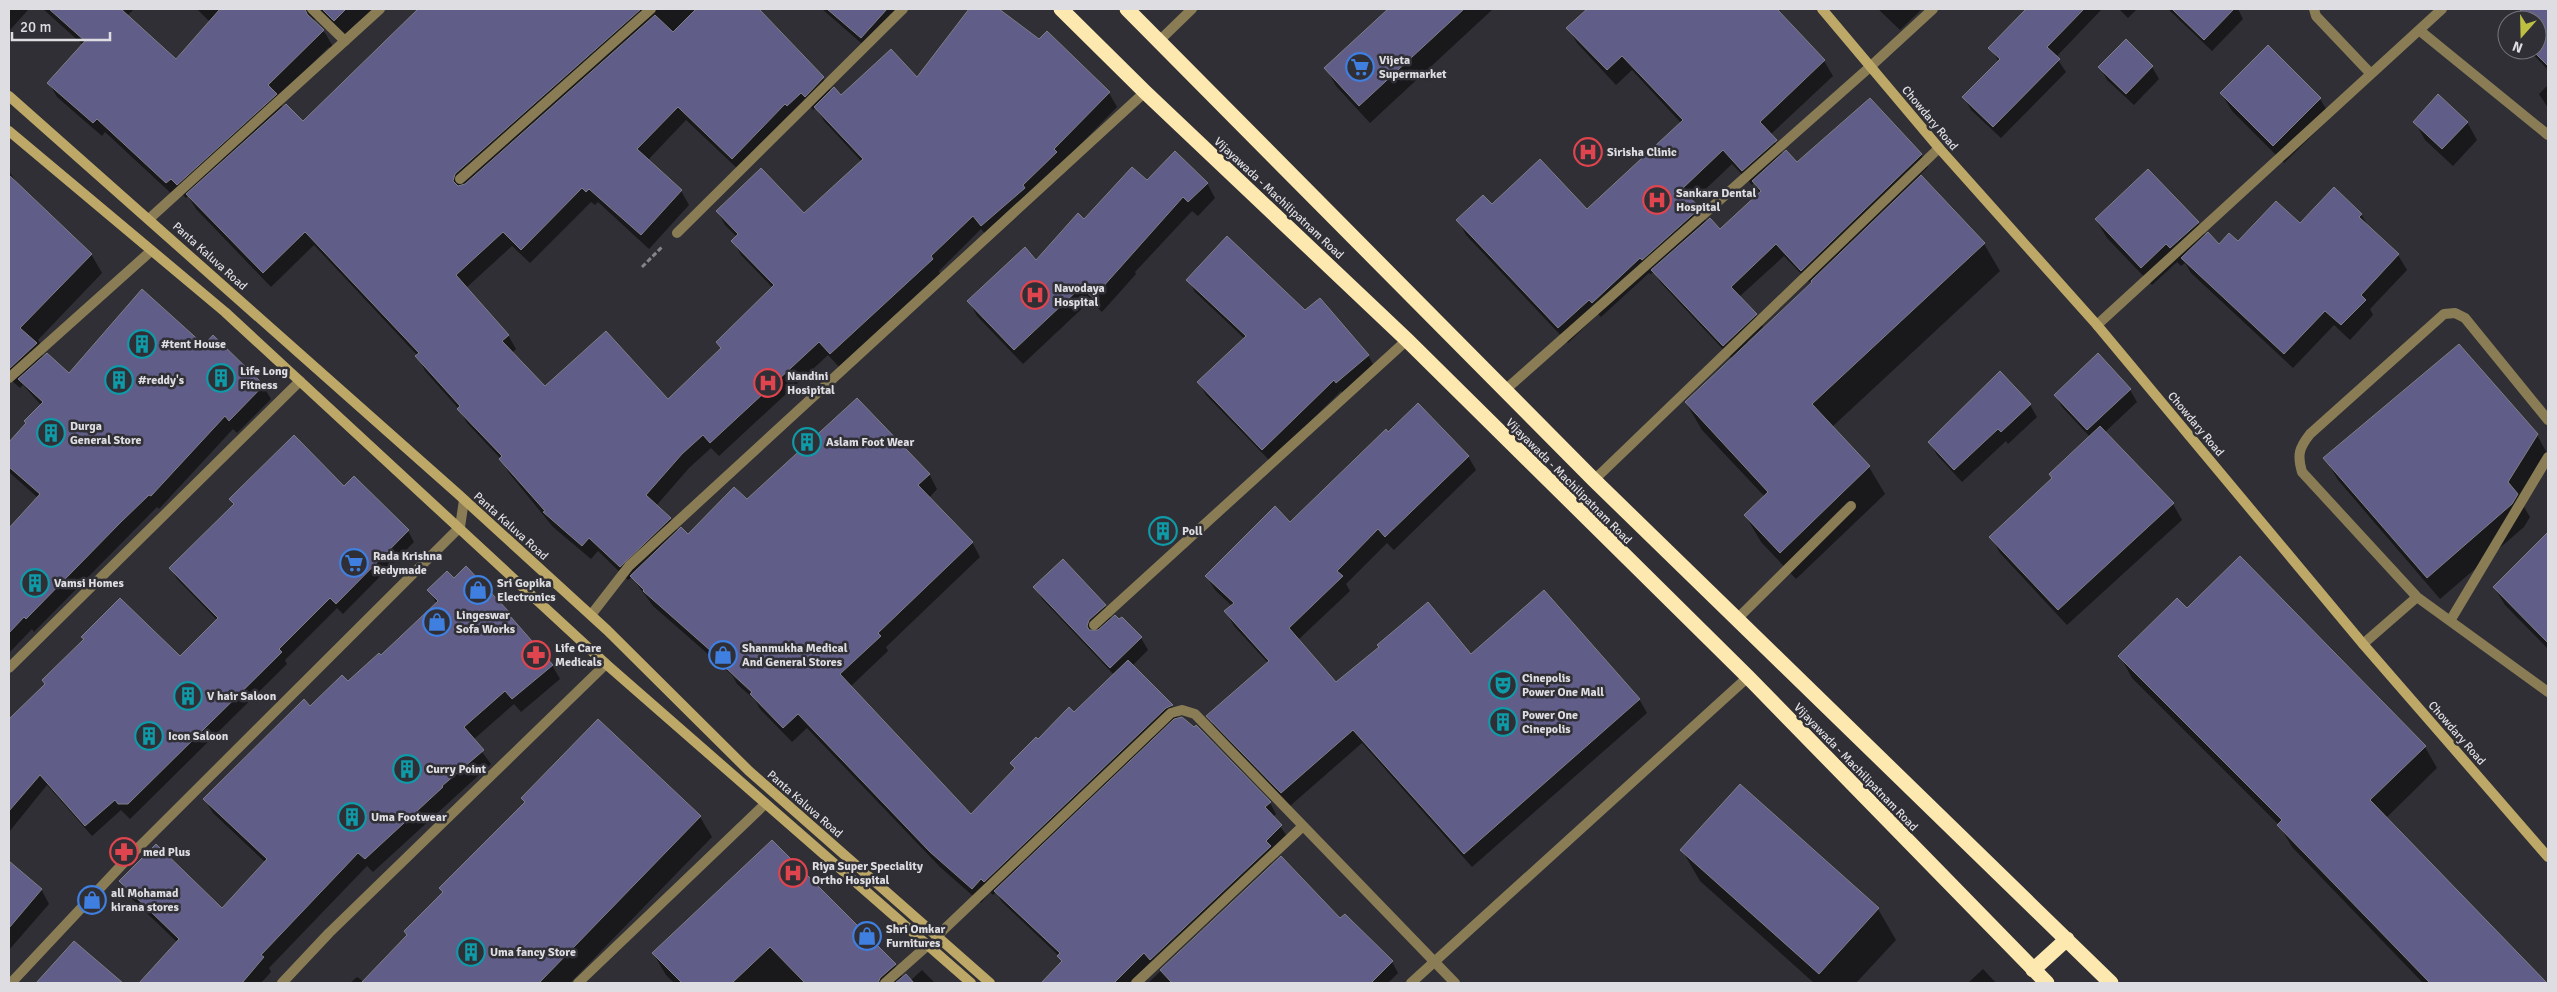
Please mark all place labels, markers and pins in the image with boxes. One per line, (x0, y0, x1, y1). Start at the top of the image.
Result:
supermarket icon: Vijeta Supermarket (1345, 52, 1375, 82)
place label: Vijeta Supermarket (1379, 53, 1447, 82)
hospital icon: Sirisha Clinic (1573, 137, 1603, 167)
place label: Sirisha Clinic (1607, 145, 1677, 160)
hospital icon: Sankara Dental Hospital (1642, 185, 1672, 215)
place label: Sankara Dental Hospital (1676, 186, 1756, 215)
hospital icon: Navodaya Hospital (1020, 280, 1050, 310)
place label: Navodaya Hospital (1054, 281, 1105, 310)
building icon: #tent House (127, 329, 157, 359)
place label: #tent House (161, 337, 226, 352)
building icon: Life Long Fitness (206, 363, 236, 393)
place label: Life Long Fitness (240, 364, 288, 393)
building icon: #reddy's (104, 365, 134, 395)
hospital icon: Nandini Hosipital (753, 368, 783, 398)
place label: Nandini Hosipital (787, 369, 835, 398)
place label: #reddy's (138, 373, 185, 388)
building icon: Durga General Store (36, 418, 66, 448)
place label: Durga General Store (70, 419, 141, 448)
building icon: Aslam Foot Wear (792, 427, 822, 457)
place label: Aslam Foot Wear (826, 435, 914, 450)
building icon: Poll (1148, 516, 1178, 546)
place label: Poll (1182, 524, 1203, 539)
supermarket icon: Rada Krishna Redymade (339, 548, 369, 578)
place label: Rada Krishna Redymade (373, 549, 442, 578)
building icon: Vamsi Homes (20, 568, 50, 598)
shop icon: Sri Gopika Electronics (463, 575, 493, 605)
place label: Vamsi Homes (54, 576, 124, 591)
place label: Sri Gopika Electronics (497, 576, 556, 605)
shop icon: Lingeswar Sofa Works (422, 607, 452, 637)
place label: Lingeswar Sofa Works (456, 608, 516, 637)
pharmacy icon: Life Care Medicals (521, 640, 551, 670)
shop icon: Shanmukha Medical And General Stores (708, 640, 738, 670)
place label: Life Care Medicals (555, 641, 603, 670)
place label: Shanmukha Medical And General Stores (742, 641, 848, 670)
theatre icon: Cinepolis Power One Mall (1488, 670, 1518, 700)
place label: Cinepolis Power One Mall (1522, 671, 1604, 700)
building icon: V hair Saloon (173, 681, 203, 711)
place label: V hair Saloon (207, 689, 277, 704)
building icon: Power One Cinepolis (1488, 707, 1518, 737)
place label: Power One Cinepolis (1522, 708, 1578, 737)
building icon: Icon Saloon (134, 721, 164, 751)
place label: Icon Saloon (168, 729, 229, 744)
building icon: Curry Point (392, 754, 422, 784)
place label: Curry Point (426, 762, 487, 777)
building icon: Uma Footwear (337, 802, 367, 832)
place label: Uma Footwear (371, 810, 447, 825)
pharmacy icon: med Plus (109, 837, 139, 867)
place label: med Plus (143, 845, 191, 860)
hospital icon: Riya Super Speciality Ortho Hospital (778, 858, 808, 888)
place label: Riya Super Speciality Ortho Hospital (812, 859, 923, 888)
shop icon: all Mohamad kirana stores (77, 885, 107, 915)
place label: all Mohamad kirana stores (111, 886, 179, 915)
shop icon: Shri Omkar Furnitures (852, 921, 882, 951)
place label: Shri Omkar Furnitures (886, 922, 946, 951)
building icon: Uma fancy Store (456, 937, 486, 967)
place label: Uma fancy Store (490, 945, 576, 960)

